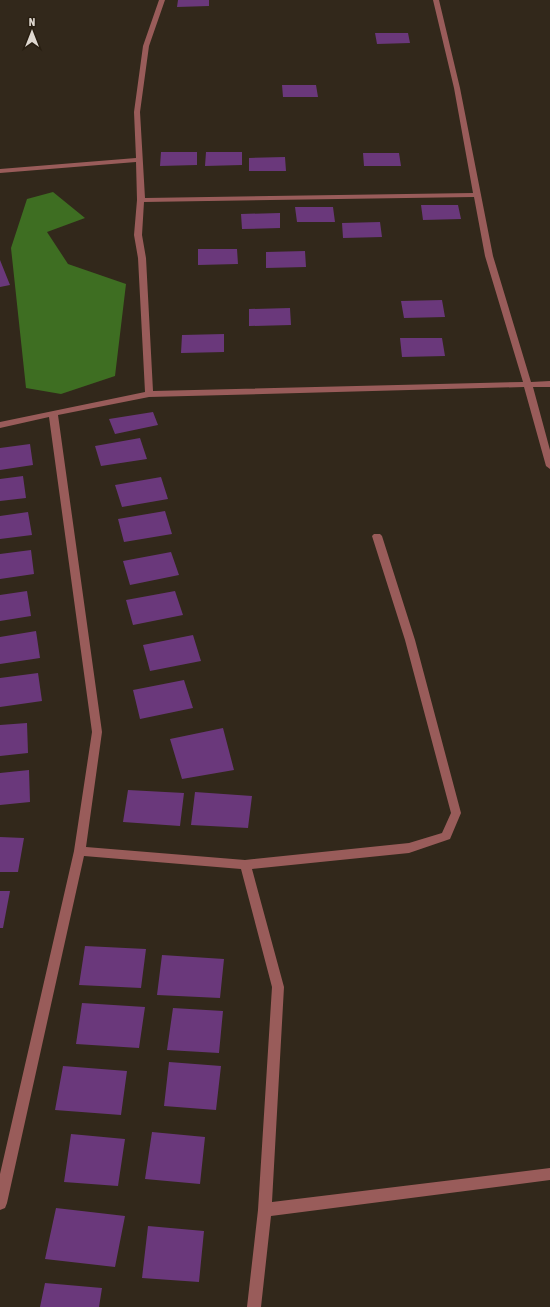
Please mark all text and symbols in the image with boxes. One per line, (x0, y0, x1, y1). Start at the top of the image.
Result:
north arrow (12, 12, 52, 52)
text: N (29, 16, 35, 28)

